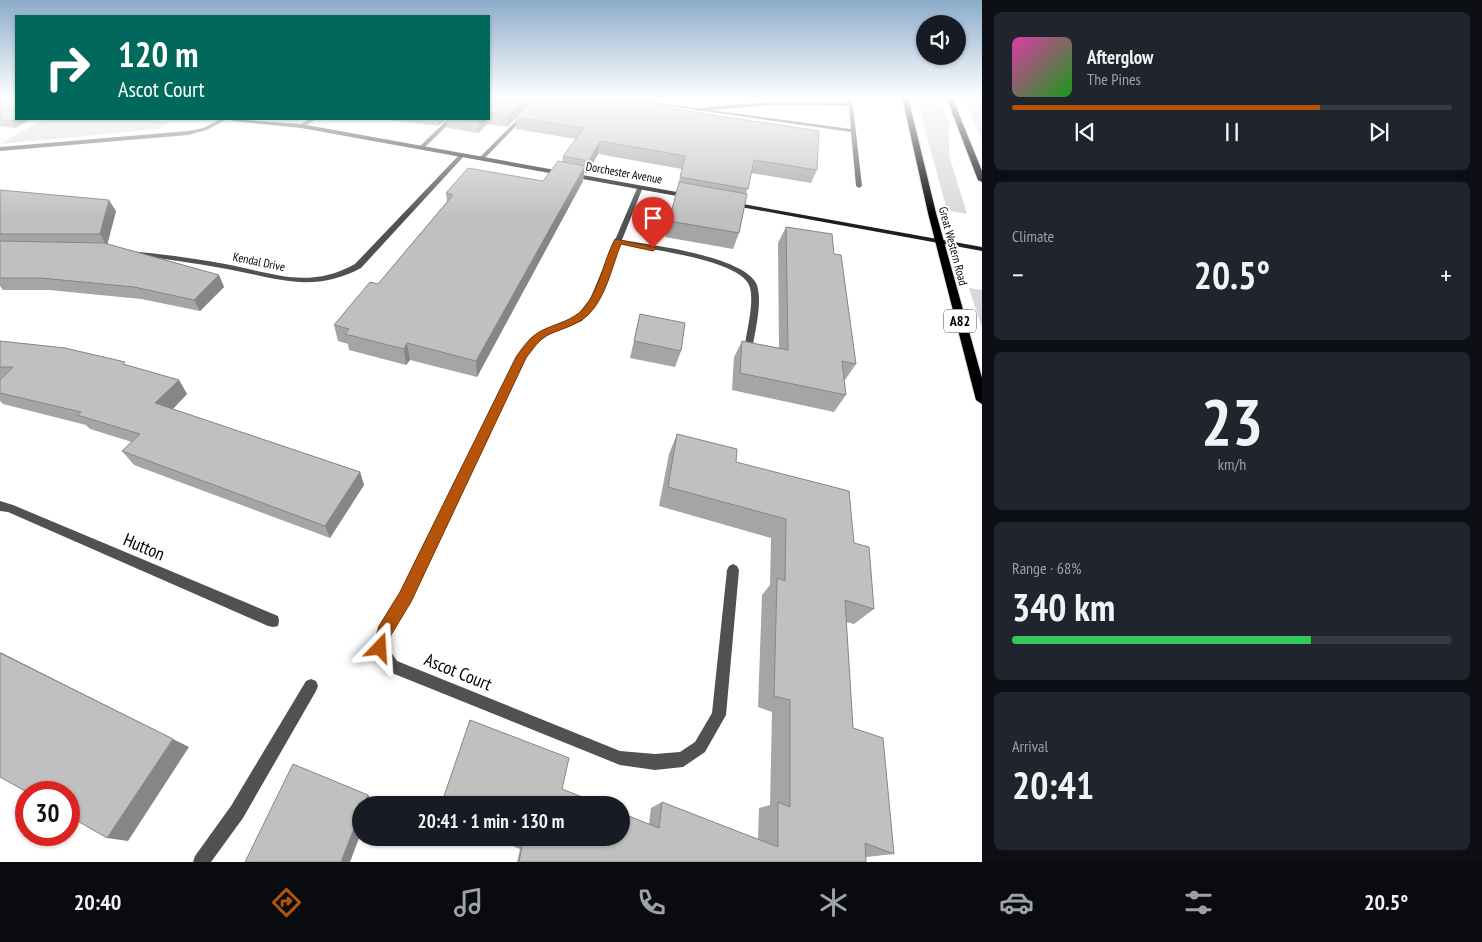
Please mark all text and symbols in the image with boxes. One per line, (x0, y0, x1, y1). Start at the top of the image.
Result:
map controls (916, 15, 966, 65)
button: sound (916, 15, 966, 65)
text: 120 m (118, 31, 199, 77)
icon: right (35, 35, 100, 100)
text: Afterglow (1087, 45, 1153, 69)
text: The Pines (1087, 69, 1141, 89)
text: Ascot Court (118, 75, 205, 103)
icon: previous (1071, 118, 1099, 146)
icon: pause (1218, 118, 1246, 146)
icon: next (1365, 118, 1393, 146)
street label: Dorchester Avenue (585, 158, 664, 187)
pin (632, 197, 674, 248)
icon: arrive (639, 204, 667, 232)
street label: Great Western Road (936, 205, 971, 287)
text: Climate (1012, 226, 1054, 246)
street label: Kendal Drive (232, 249, 287, 274)
text: 20.5° (1194, 250, 1270, 299)
text: − (1012, 256, 1024, 293)
text: + (1440, 256, 1452, 293)
road number: A82 (944, 310, 976, 332)
text: 23 (1201, 379, 1263, 463)
text: km/h (1218, 454, 1246, 474)
street label: Hutton (120, 528, 168, 566)
text: Range · 68% (1012, 558, 1081, 578)
text: 340 km (1012, 582, 1115, 631)
position arrow (353, 621, 405, 673)
street label: Ascot Court (421, 648, 495, 695)
text: Arrival (1012, 736, 1048, 756)
text: 20:41 (1012, 760, 1094, 809)
speed limit sign: 30 (15, 781, 80, 846)
text: 20:41 · 1 min · 130 m (418, 809, 564, 833)
icon: directions (269, 885, 304, 920)
icon: music (451, 885, 486, 920)
icon: phone (634, 885, 669, 920)
icon: climate (816, 885, 851, 920)
icon: car (999, 885, 1034, 920)
icon: filters (1181, 885, 1216, 920)
text: 20:40 (74, 888, 121, 916)
text: 20.5° (1364, 888, 1408, 916)

